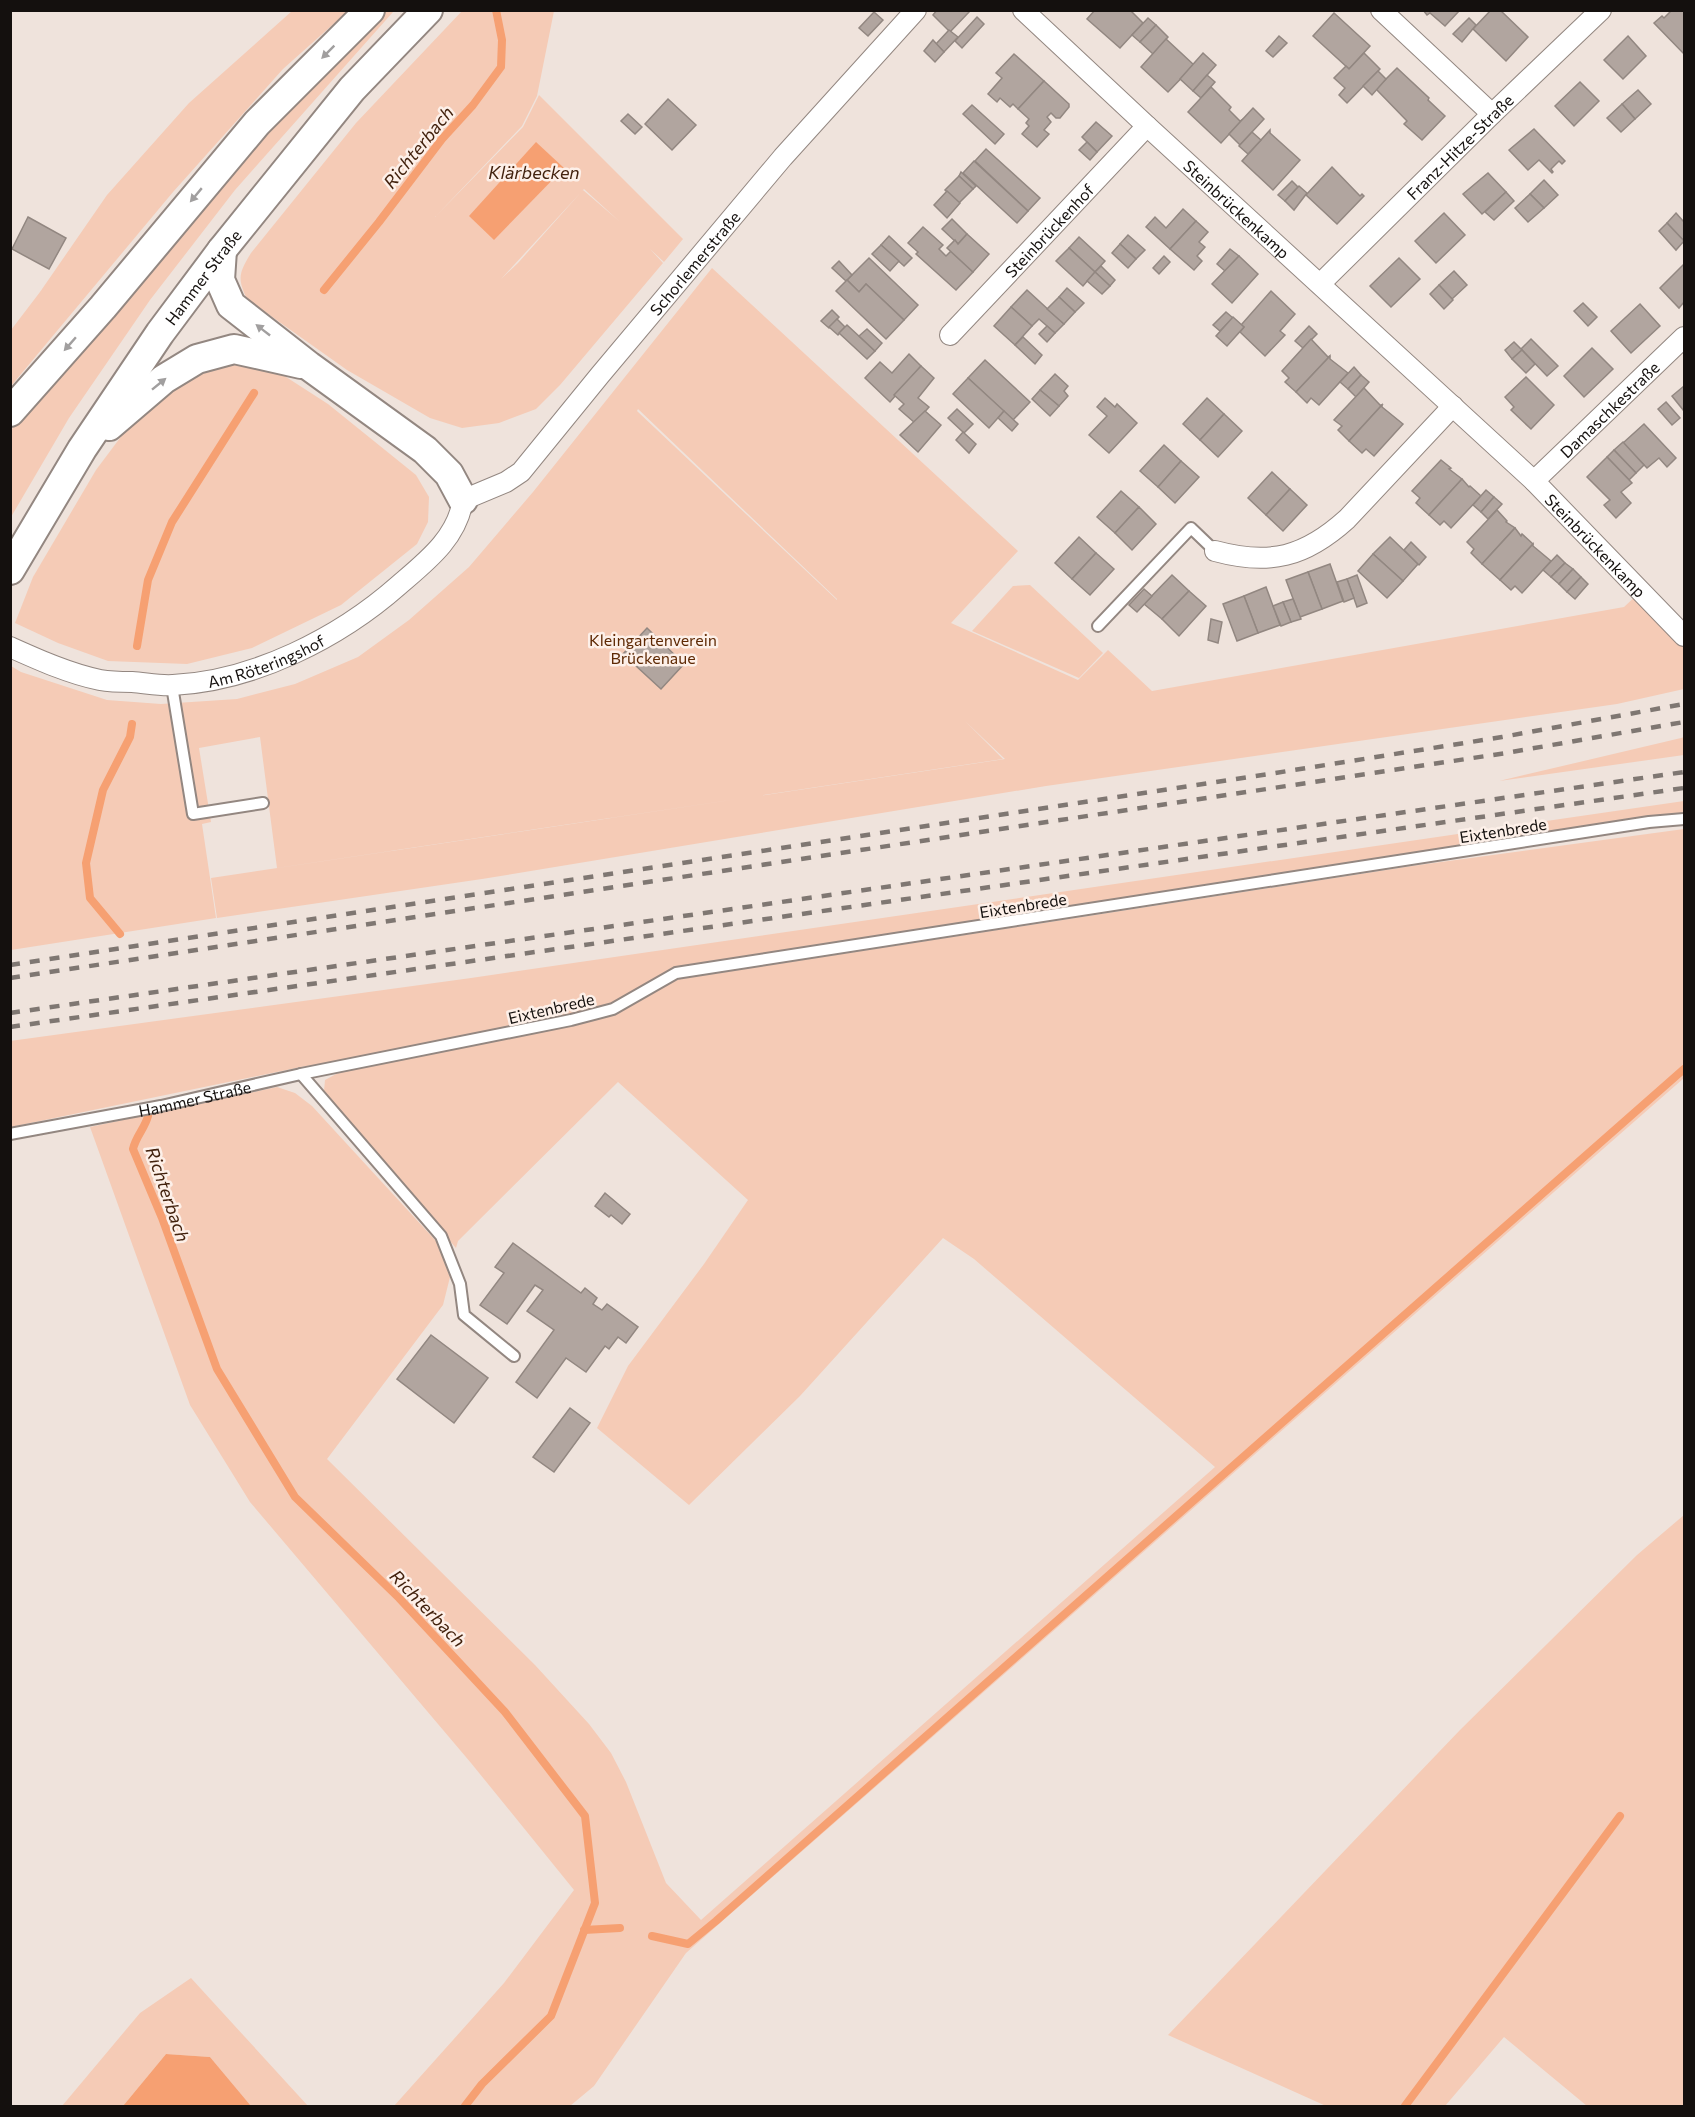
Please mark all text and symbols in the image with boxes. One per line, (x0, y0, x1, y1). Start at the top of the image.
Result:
one-way arrow (322, 44, 336, 58)
street label: Franz-Hitze-Straße (1402, 90, 1517, 203)
water label: Richterbach (378, 102, 458, 192)
street label: Steinbrückenkamp (1180, 155, 1294, 262)
water label: Klärbecken (488, 161, 580, 183)
street label: Steinbrückenhof (1000, 179, 1098, 281)
one-way arrow (190, 187, 203, 203)
street label: Schorlemerstraße (645, 207, 743, 319)
street label: Hammer Straße (160, 225, 245, 328)
one-way arrow (256, 325, 271, 337)
one-way arrow (64, 336, 77, 352)
street label: Damaschkestraße (1555, 357, 1663, 461)
one-way arrow (151, 377, 167, 390)
street label: Steinbrückenkamp (1542, 489, 1650, 601)
street label: Am Röteringshof (206, 630, 328, 690)
park label: Kleingartenverein Brückenaue (589, 630, 717, 667)
street label: Eixtenbrede (1458, 814, 1548, 846)
street label: Eixtenbrede (978, 889, 1068, 921)
street label: Eixtenbrede (506, 989, 596, 1027)
street label: Hammer Straße (137, 1076, 253, 1120)
water label: Richterbach (141, 1144, 195, 1244)
water label: Richterbach (386, 1565, 470, 1651)

